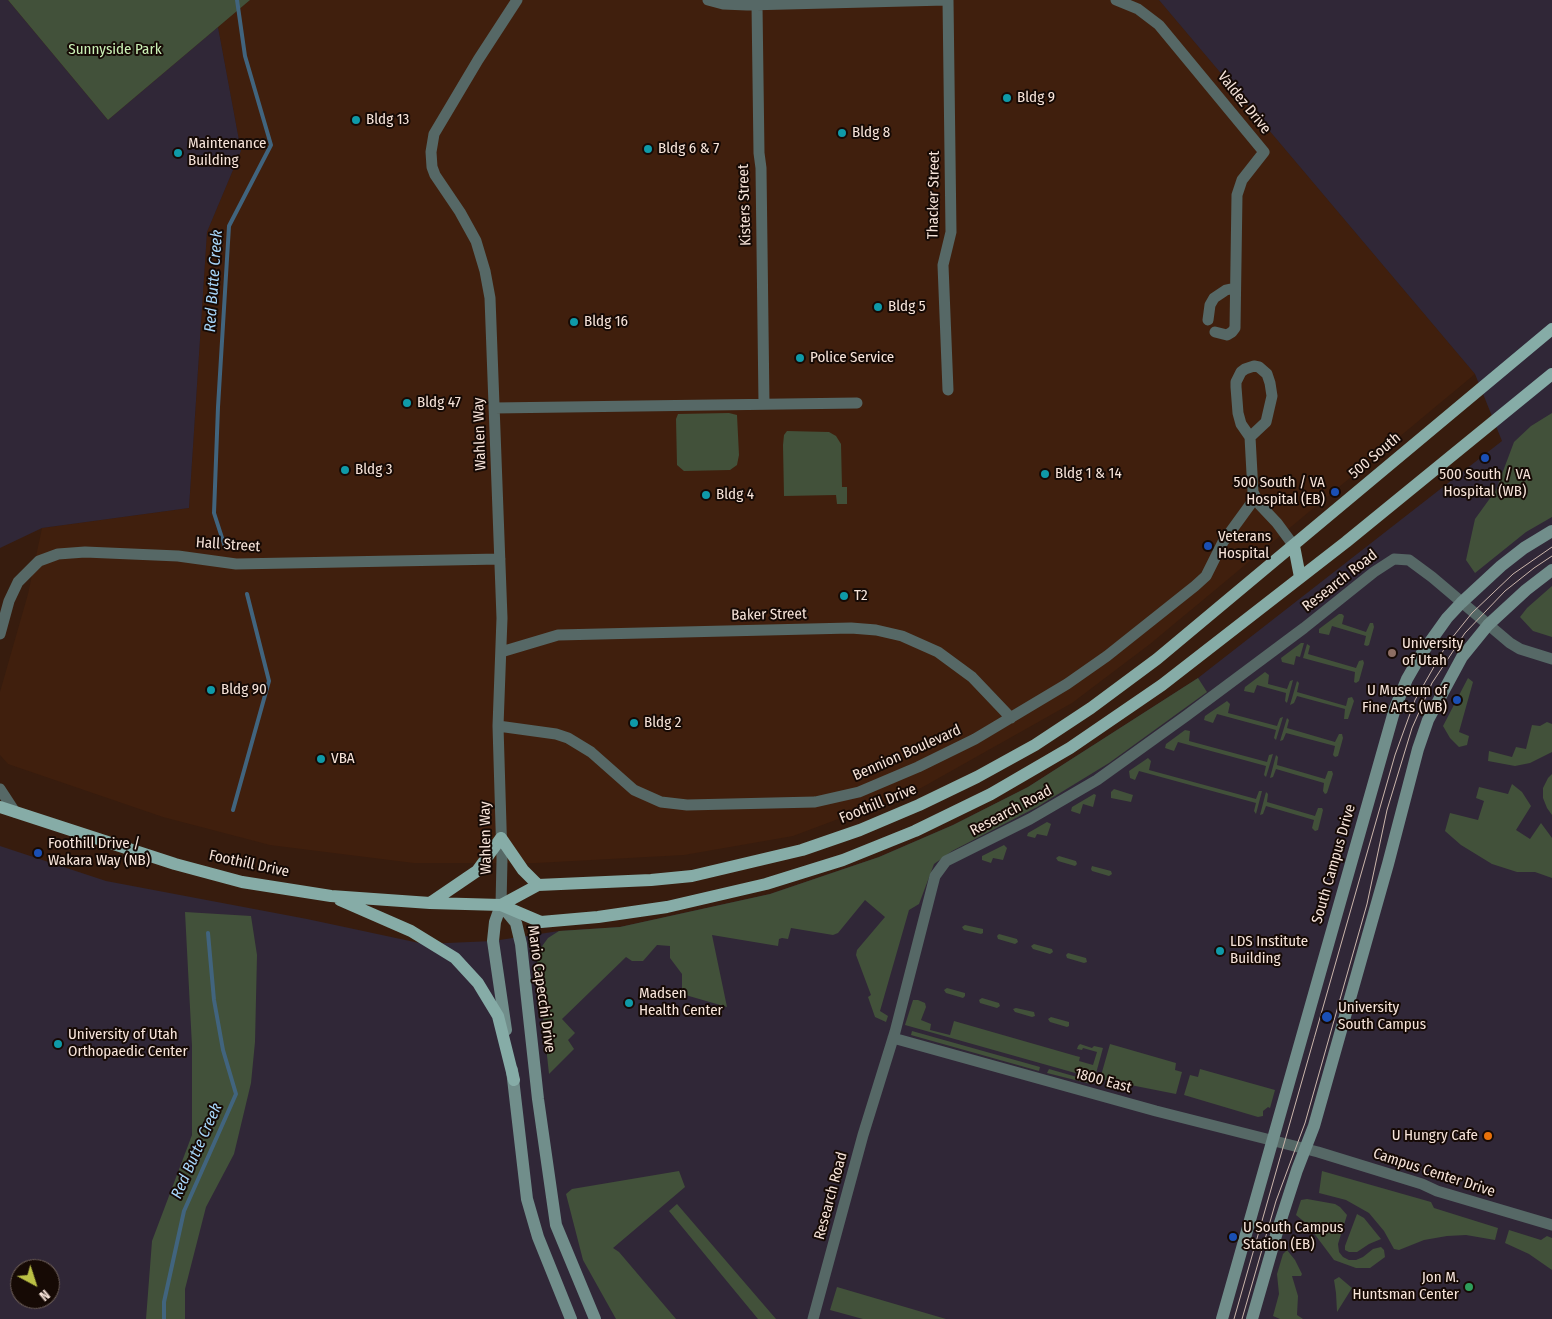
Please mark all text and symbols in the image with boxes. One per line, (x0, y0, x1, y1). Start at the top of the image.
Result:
park label: Sunnyside Park (68, 41, 162, 59)
street label: Valdez Drive (1214, 68, 1274, 138)
place label: Bldg 9 (1017, 89, 1055, 107)
marker: Bldg 9 (1001, 92, 1013, 104)
place label: Bldg 13 (366, 111, 409, 129)
marker: Bldg 13 (350, 114, 362, 126)
place label: Bldg 8 (852, 124, 890, 142)
marker: Bldg 8 (836, 127, 848, 139)
place label: Maintenance Building (188, 135, 266, 170)
place label: Bldg 6 & 7 (658, 140, 719, 158)
marker: Bldg 6 & 7 (642, 143, 654, 155)
marker: Maintenance Building (172, 147, 184, 159)
street label: Thacker Street (924, 151, 944, 239)
street label: Kisters Street (735, 164, 755, 246)
water label: Red Butte Creek (201, 229, 227, 333)
place label: Bldg 5 (888, 298, 926, 316)
marker: Bldg 5 (872, 301, 884, 313)
place label: Bldg 16 (584, 313, 628, 331)
marker: Bldg 16 (568, 316, 580, 328)
place label: Police Service (810, 349, 894, 367)
marker: Police Service (794, 352, 806, 364)
place label: Bldg 47 (417, 394, 461, 412)
marker: Bldg 47 (401, 397, 413, 409)
street label: Wahlen Way (470, 397, 490, 471)
street label: 500 South (1345, 429, 1405, 483)
marker: 500 South / VA Hospital (WB) (1479, 452, 1491, 464)
place label: Bldg 3 (355, 461, 392, 479)
marker: Bldg 3 (339, 464, 351, 476)
place label: Bldg 1 & 14 (1055, 465, 1122, 483)
place label: 500 South / VA Hospital (WB) (1439, 466, 1531, 501)
marker: Bldg 1 & 14 (1039, 468, 1051, 480)
place label: 500 South / VA Hospital (EB) (1234, 474, 1325, 509)
place label: Bldg 4 (716, 486, 754, 504)
marker: 500 South / VA Hospital (EB) (1329, 486, 1341, 498)
marker: Bldg 4 (700, 489, 712, 501)
place label: Veterans Hospital (1218, 528, 1271, 563)
street label: Hall Street (195, 534, 261, 556)
marker: Veterans Hospital (1202, 540, 1214, 552)
street label: Research Road (1299, 546, 1381, 616)
place label: T2 (854, 587, 868, 605)
marker: T2 (838, 590, 850, 602)
street label: Baker Street (731, 605, 807, 625)
place label: University of Utah (1402, 635, 1463, 670)
marker: University of Utah (1386, 647, 1398, 659)
place label: Bldg 90 (221, 681, 267, 699)
place label: U Museum of Fine Arts (WB) (1362, 682, 1447, 717)
marker: Bldg 90 (205, 684, 217, 696)
marker: U Museum of Fine Arts (WB) (1451, 694, 1463, 706)
place label: Bldg 2 (644, 714, 681, 732)
marker: Bldg 2 (628, 717, 640, 729)
street label: Bennion Boulevard (850, 721, 964, 785)
place label: VBA (331, 750, 355, 768)
marker: VBA (315, 753, 327, 765)
street label: Foothill Drive (837, 780, 919, 828)
street label: Research Road (967, 782, 1055, 840)
street label: Wahlen Way (476, 801, 496, 875)
street label: South Campus Drive (1308, 802, 1360, 926)
place label: Foothill Drive / Wakara Way (NB) (48, 835, 150, 870)
marker: Foothill Drive / Wakara Way (NB) (32, 847, 44, 859)
street label: Foothill Drive (207, 847, 291, 881)
street label: Mario Capecchi Drive (523, 924, 559, 1054)
place label: LDS Institute Building (1230, 933, 1308, 968)
marker: LDS Institute Building (1214, 945, 1226, 957)
place label: Madsen Health Center (639, 985, 723, 1020)
marker: Madsen Health Center (623, 997, 635, 1009)
place label: University South Campus (1338, 999, 1426, 1034)
marker: University South Campus (1320, 1010, 1334, 1024)
place label: University of Utah Orthopaedic Center (68, 1026, 188, 1061)
marker: University of Utah Orthopaedic Center (52, 1038, 64, 1050)
street label: 1800 East (1073, 1065, 1133, 1097)
water label: Red Butte Creek (167, 1100, 227, 1202)
place label: U Hungry Cafe (1392, 1127, 1478, 1145)
marker: U Hungry Cafe (1482, 1130, 1494, 1142)
street label: Campus Center Drive (1371, 1145, 1497, 1201)
street label: Research Road (811, 1150, 851, 1242)
place label: U South Campus Station (EB) (1243, 1219, 1343, 1254)
marker: U South Campus Station (EB) (1227, 1231, 1239, 1243)
north arrow (10, 1259, 60, 1309)
place label: Jon M. Huntsman Center (1353, 1269, 1459, 1304)
marker: Jon M. Huntsman Center (1463, 1281, 1475, 1293)
text: N (36, 1286, 53, 1304)

